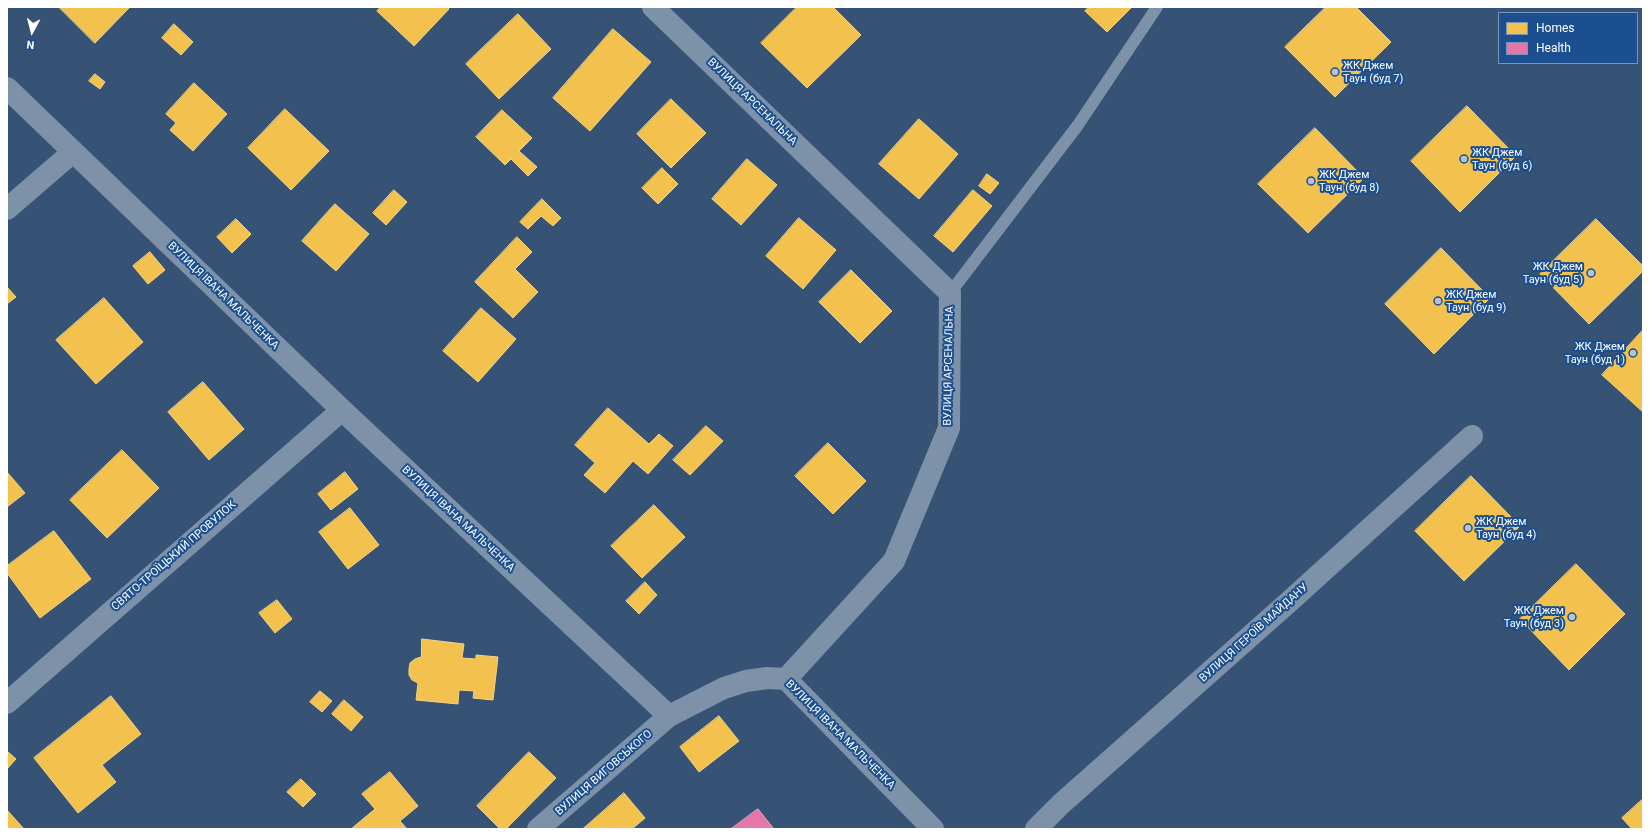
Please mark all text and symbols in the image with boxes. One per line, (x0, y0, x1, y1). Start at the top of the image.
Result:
north arrow (12, 12, 52, 52)
legend (1498, 12, 1638, 64)
text: Homes (1536, 21, 1574, 35)
text: N (26, 37, 35, 51)
text: Health (1536, 41, 1571, 55)
street label: ВУЛИЦЯ АРСЕНАЛЬНА (704, 56, 800, 148)
place label: ЖК Джем Таун (буд 7) (1343, 59, 1403, 85)
marker: ЖК Джем Таун (буд 7) (1330, 67, 1340, 77)
place label: ЖК Джем Таун (буд 6) (1472, 146, 1532, 172)
marker: ЖК Джем Таун (буд 6) (1459, 154, 1469, 164)
place label: ЖК Джем Таун (буд 8) (1319, 168, 1379, 194)
marker: ЖК Джем Таун (буд 8) (1306, 176, 1316, 186)
street label: ВУЛИЦЯ ІВАНА МАЛЬЧЕНКА (165, 239, 281, 353)
place label: ЖК Джем Таун (буд 5) (1523, 260, 1583, 286)
marker: ЖК Джем Таун (буд 5) (1586, 268, 1596, 278)
place label: ЖК Джем Таун (буд 9) (1446, 288, 1506, 314)
marker: ЖК Джем Таун (буд 9) (1433, 296, 1443, 306)
street label: ВУЛИЦЯ АРСЕНАЛЬНА (941, 306, 957, 426)
place label: ЖК Джем Таун (буд 1) (1565, 340, 1625, 366)
marker: ЖК Джем Таун (буд 1) (1628, 348, 1638, 358)
street label: ВУЛИЦЯ ІВАНА МАЛЬЧЕНКА (399, 463, 517, 575)
street label: СВЯТО-ТРОЇЦЬКИЙ ПРОВУЛОК (109, 498, 239, 614)
place label: ЖК Джем Таун (буд 4) (1476, 515, 1536, 541)
marker: ЖК Джем Таун (буд 4) (1463, 523, 1473, 533)
street label: ВУЛИЦЯ ГЕРОЇВ МАЙДАНУ (1197, 581, 1311, 685)
place label: ЖК Джем Таун (буд 3) (1504, 604, 1564, 630)
marker: ЖК Джем Таун (буд 3) (1567, 612, 1577, 622)
street label: ВУЛИЦЯ ІВАНА МАЛЬЧЕНКА (783, 678, 897, 792)
street label: ВУЛИЦЯ ВИГОВСЬКОГО (553, 727, 655, 819)

